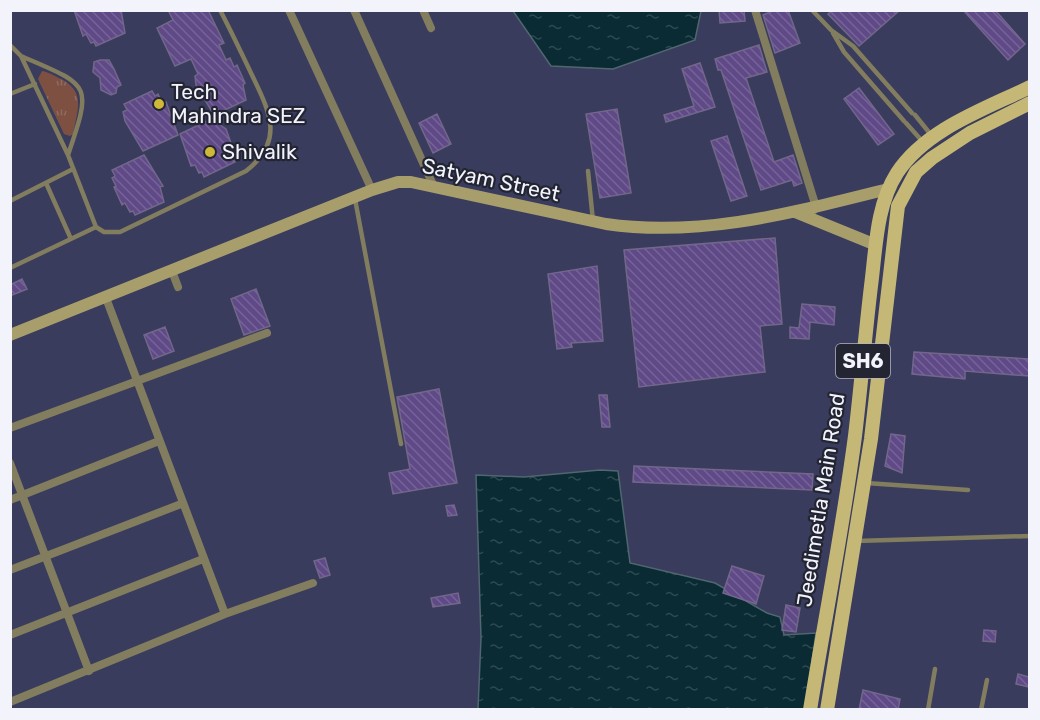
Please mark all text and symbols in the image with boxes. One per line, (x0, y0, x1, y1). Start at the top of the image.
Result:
place label: Tech Mahindra SEZ (171, 79, 305, 128)
marker: Tech Mahindra SEZ (152, 97, 166, 111)
place label: Shivalik (222, 139, 297, 164)
marker: Shivalik (203, 145, 217, 159)
street label: Satyam Street (420, 153, 562, 206)
road number: SH6 (836, 344, 890, 378)
street label: Jeedimetla Main Road (791, 391, 850, 608)

